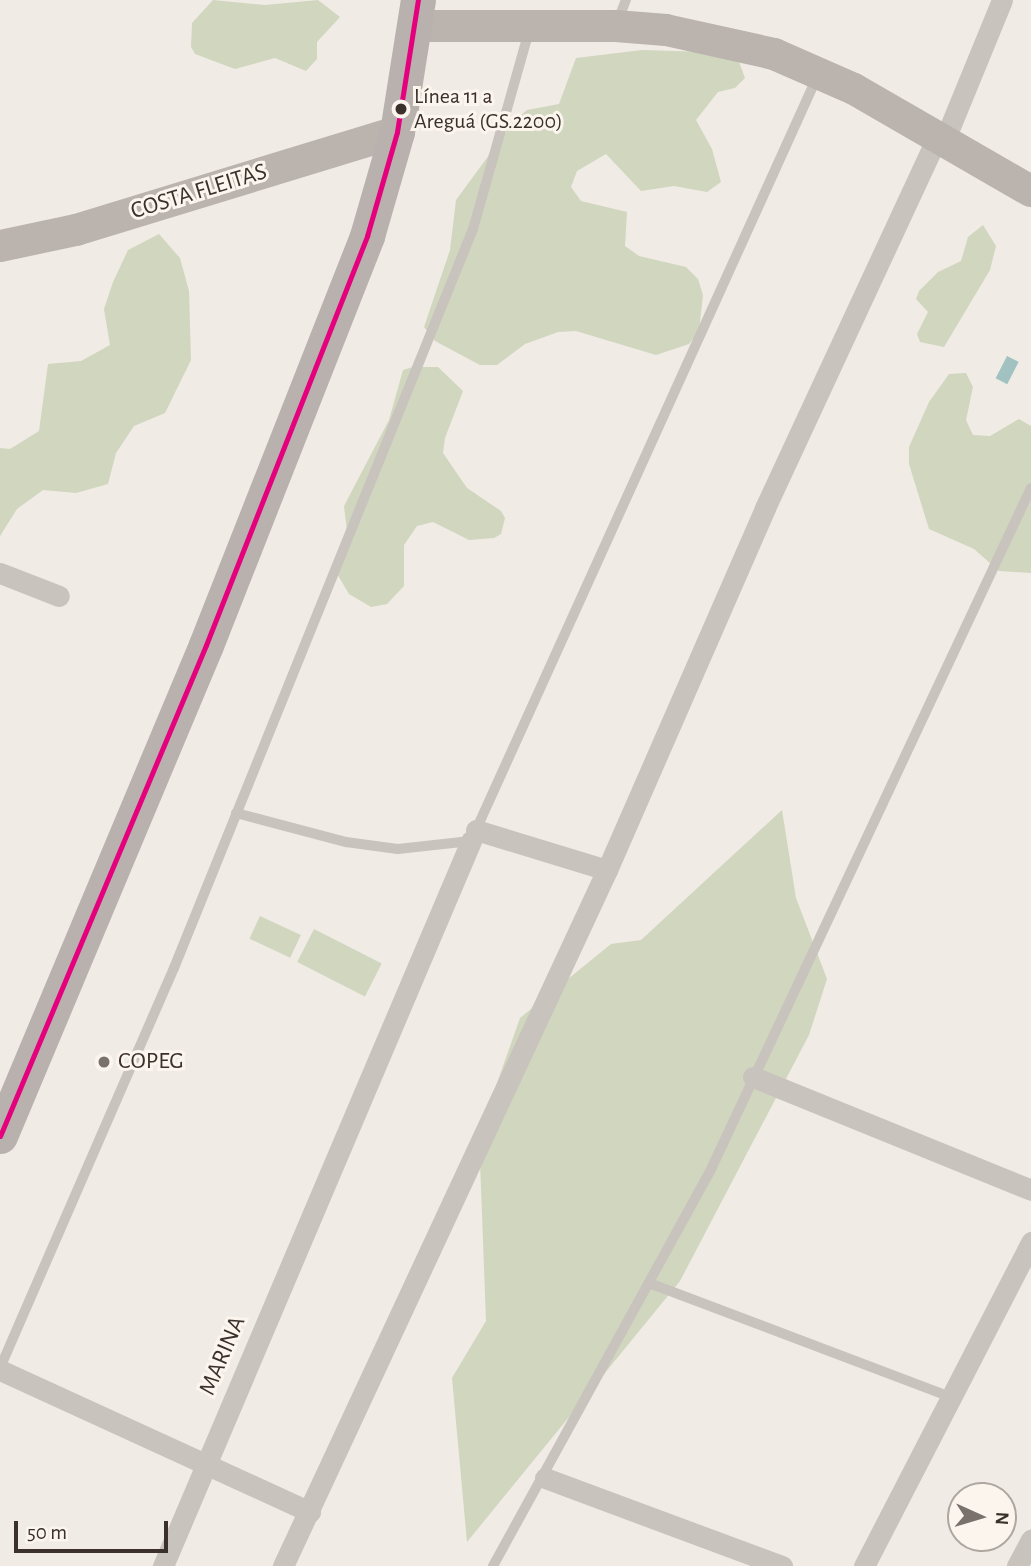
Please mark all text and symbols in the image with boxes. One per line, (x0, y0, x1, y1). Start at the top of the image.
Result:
place label: Línea 11 a Areguá (GS.2200) (414, 83, 563, 134)
marker: Línea 11 a Areguá (GS.2200) (394, 102, 408, 116)
street label: COSTA FLEITAS (128, 158, 270, 226)
place label: COPEG (118, 1048, 184, 1076)
marker: COPEG (96, 1054, 112, 1070)
street label: MARINA (194, 1312, 252, 1400)
north arrow (947, 1482, 1017, 1552)
scale bar (18, 1506, 172, 1550)
text: N (992, 1511, 1011, 1526)
text: 50 m (27, 1522, 67, 1543)

